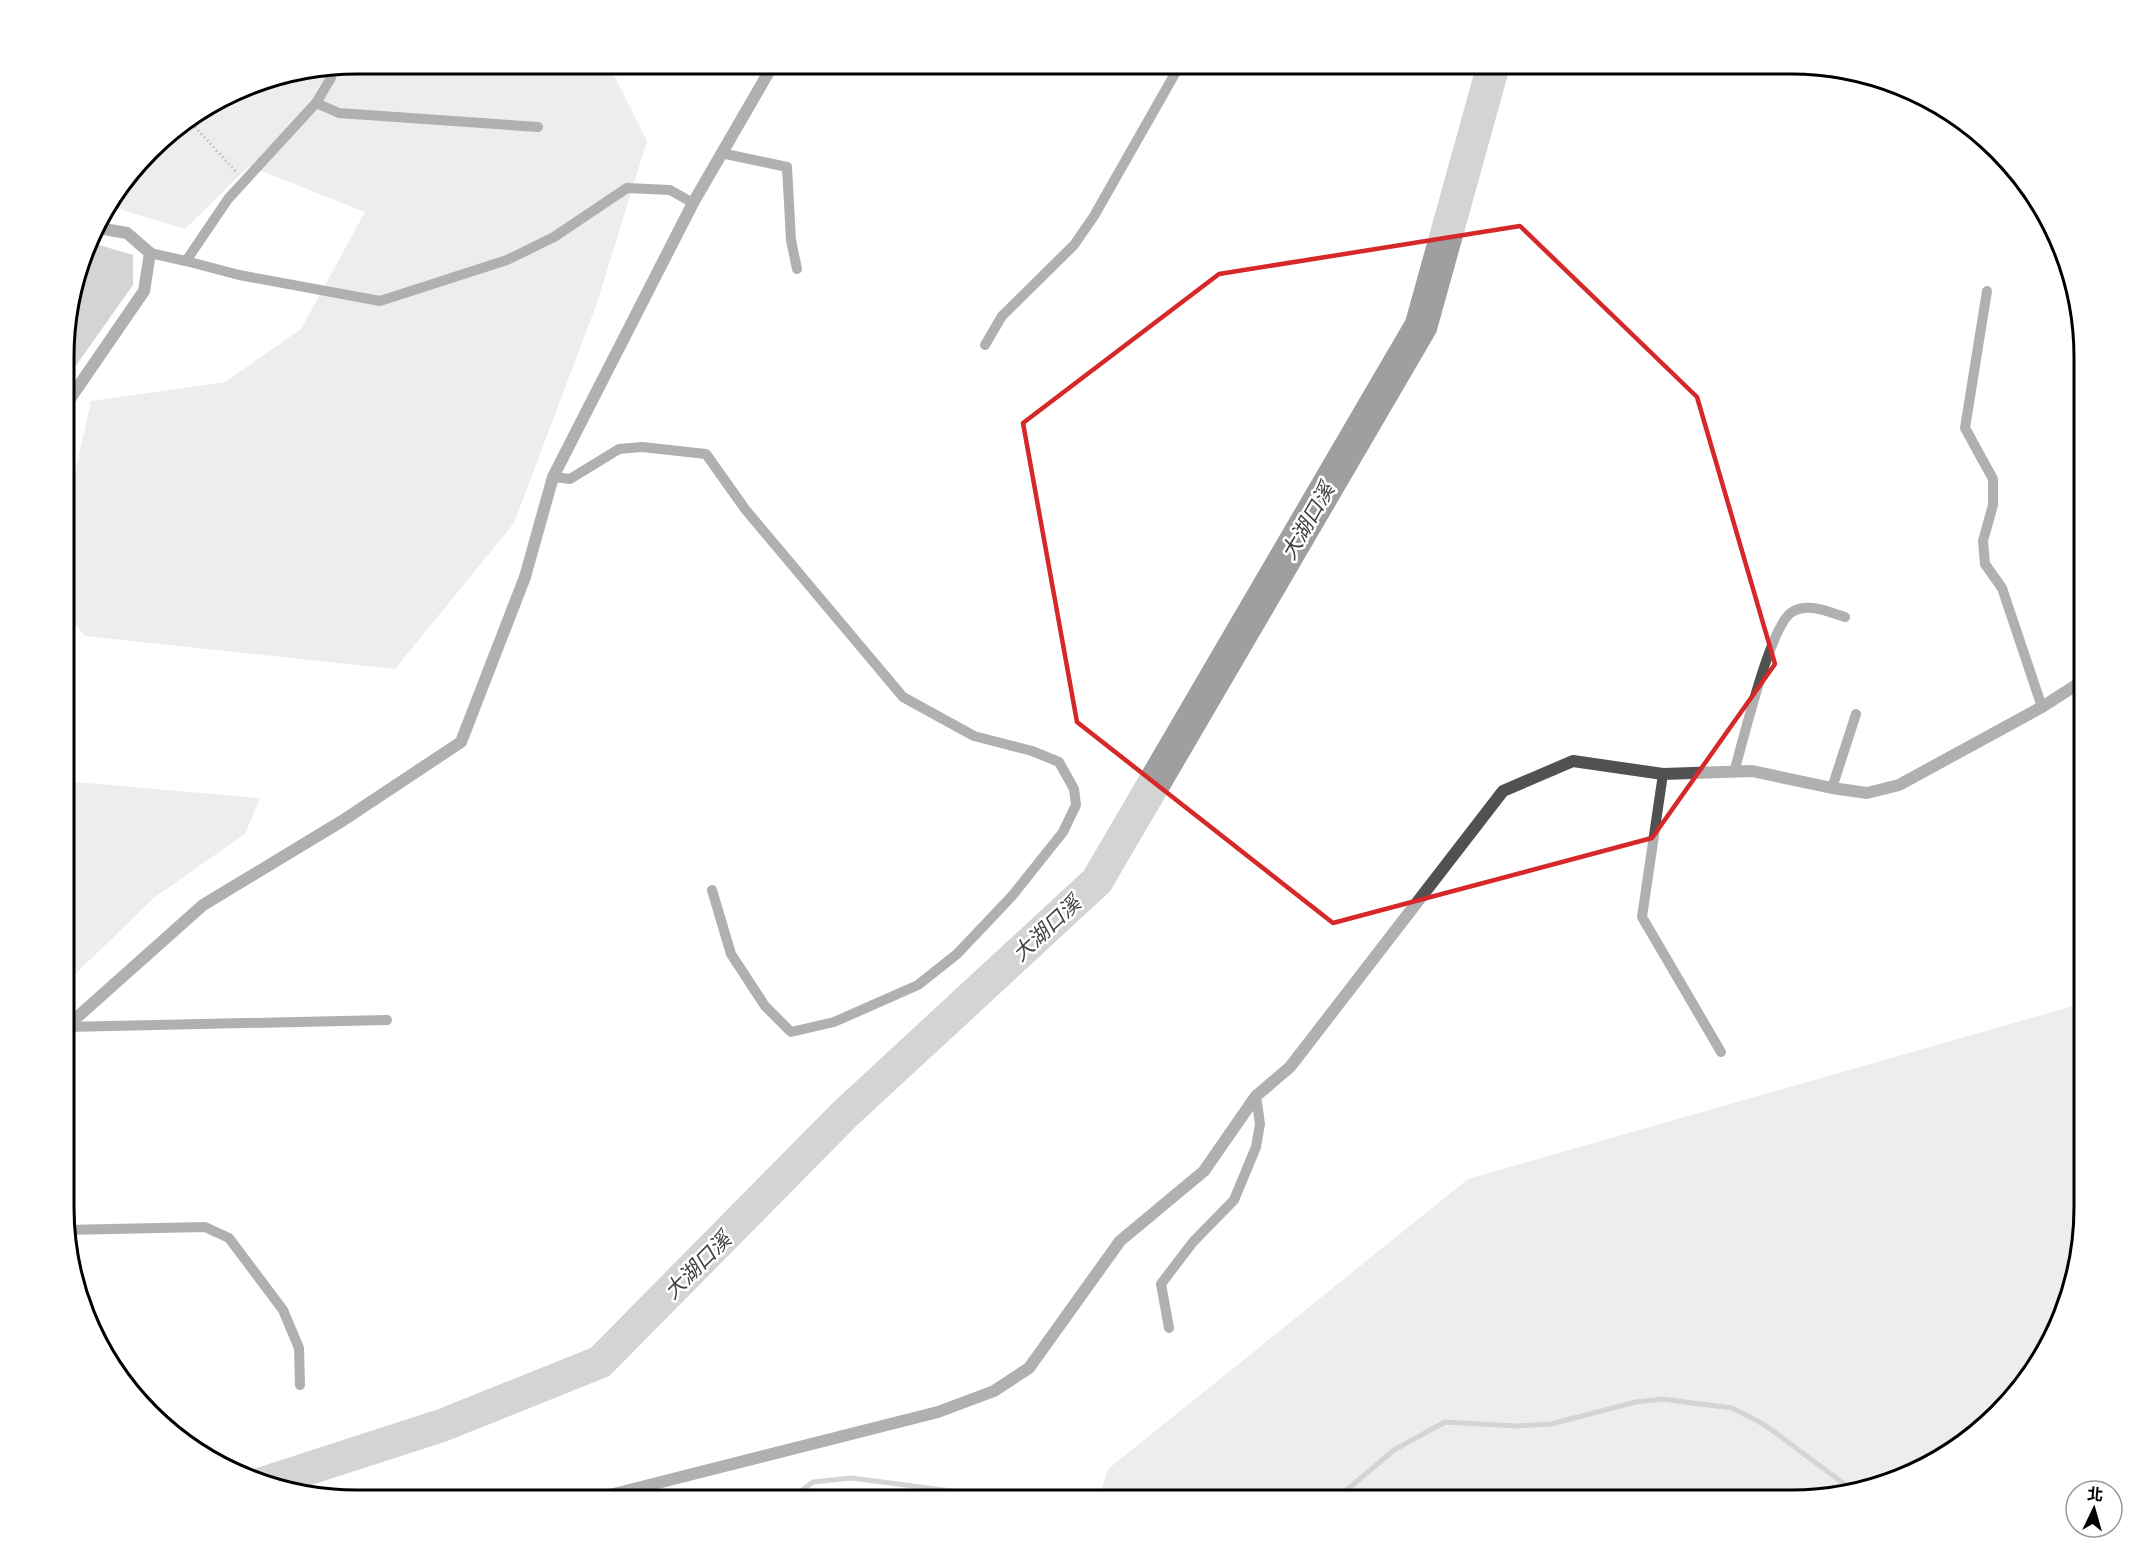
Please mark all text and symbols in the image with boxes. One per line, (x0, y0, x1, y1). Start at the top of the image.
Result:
water label: 大湖口溪 (1274, 475, 1342, 564)
water label: 大湖口溪 (1006, 887, 1088, 967)
water label: 大湖口溪 (657, 1223, 739, 1305)
north arrow (2064, 1479, 2124, 1539)
text: 北 (2086, 1483, 2104, 1505)

